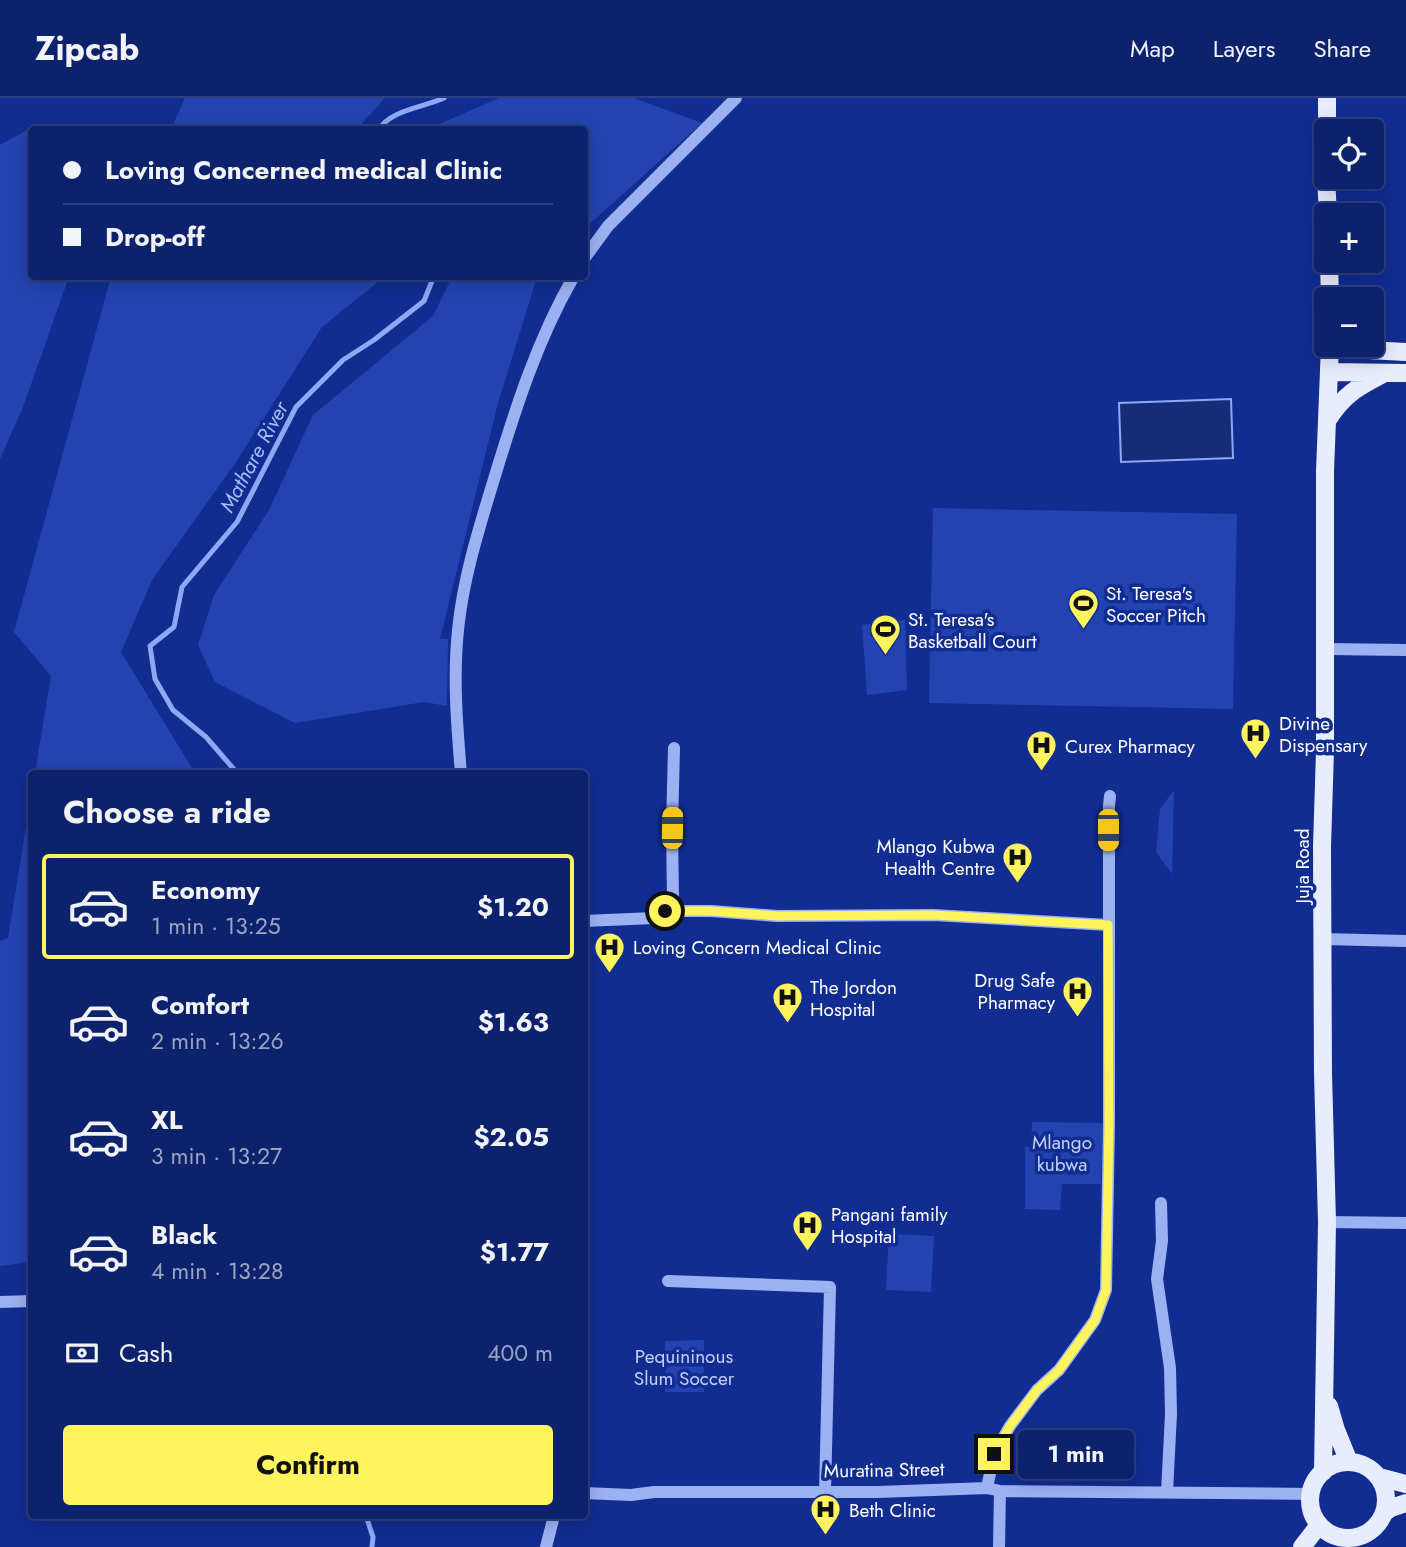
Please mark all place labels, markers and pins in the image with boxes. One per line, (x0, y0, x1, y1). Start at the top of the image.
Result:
place label: St. Teresa's Soccer Pitch (1106, 580, 1206, 629)
sports icon: St. Teresa's Soccer Pitch (1066, 587, 1100, 631)
place label: St. Teresa's Basketball Court (908, 606, 1037, 655)
sports icon: St. Teresa's Basketball Court (868, 613, 902, 657)
place label: Divine Dispensary (1279, 710, 1368, 759)
hospital icon: Divine Dispensary (1239, 717, 1273, 761)
hospital icon: Curex Pharmacy (1025, 729, 1059, 773)
place label: Curex Pharmacy (1065, 733, 1195, 760)
place label: Mlango Kubwa Health Centre (876, 833, 995, 882)
hospital icon: Mlango Kubwa Health Centre (1001, 840, 1035, 884)
hospital icon: Loving Concern Medical Clinic (593, 930, 627, 974)
place label: Loving Concern Medical Clinic (633, 934, 881, 961)
place label: Drug Safe Pharmacy (974, 967, 1056, 1016)
place label: The Jordon Hospital (810, 974, 897, 1023)
hospital icon: Drug Safe Pharmacy (1061, 974, 1095, 1018)
hospital icon: The Jordon Hospital (770, 981, 804, 1025)
place label: Pangani family Hospital (831, 1201, 948, 1250)
hospital icon: Pangani family Hospital (791, 1208, 825, 1252)
hospital icon: Beth Clinic (809, 1493, 843, 1537)
place label: Beth Clinic (849, 1497, 936, 1524)

